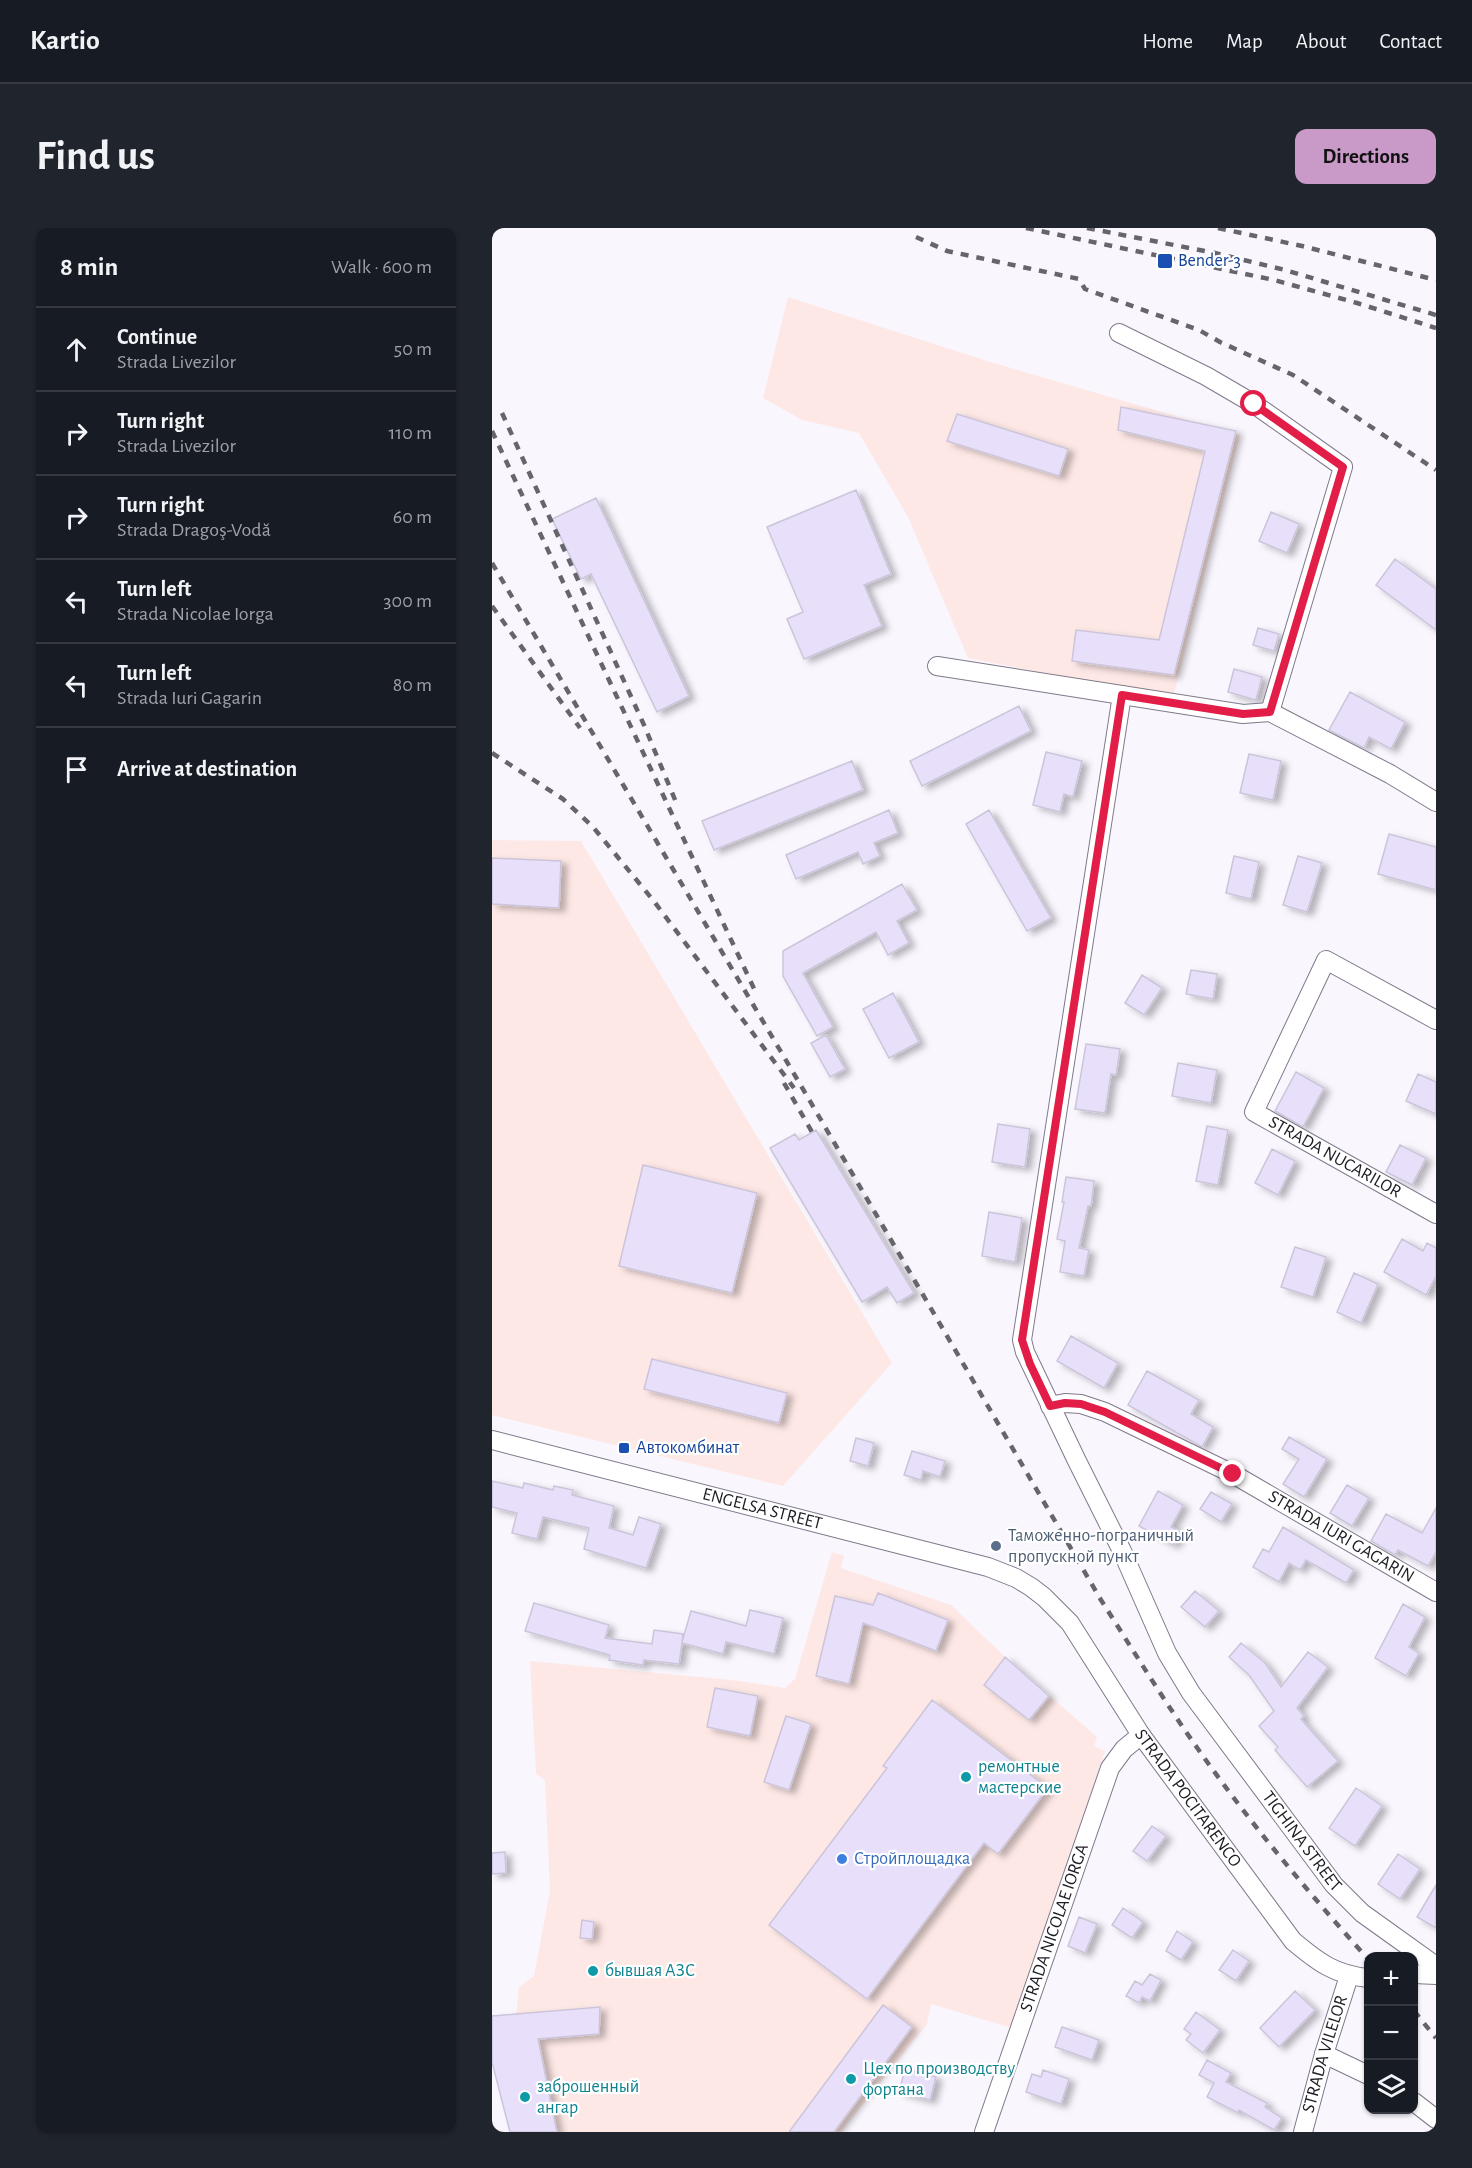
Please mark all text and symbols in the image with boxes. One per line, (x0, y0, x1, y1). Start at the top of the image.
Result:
text: Kartio (30, 27, 100, 55)
text: Home (1142, 31, 1193, 52)
text: Map (1226, 31, 1263, 52)
text: About (1296, 31, 1346, 52)
text: Contact (1379, 31, 1442, 52)
button: Directions (1295, 129, 1436, 184)
text: Find us (36, 135, 155, 177)
marker: Bender-3 (1156, 252, 1174, 270)
place label: Bender-3 (1178, 252, 1241, 270)
text: 8 min (60, 254, 118, 280)
text: Walk · 600 m (331, 257, 432, 277)
text: Continue (117, 326, 197, 348)
icon: ahead (60, 333, 93, 366)
text: 50 m (394, 339, 432, 359)
text: Strada Livezilor (117, 352, 236, 372)
route start (1240, 390, 1266, 416)
text: Turn right (117, 410, 204, 432)
icon: right (60, 417, 93, 450)
text: 110 m (388, 423, 432, 443)
text: Strada Livezilor (117, 436, 236, 456)
text: Turn right (117, 494, 204, 516)
icon: right (60, 501, 93, 534)
text: 60 m (393, 507, 432, 527)
text: Strada Dragoş-Vodă (117, 520, 271, 540)
text: Turn left (117, 578, 191, 600)
icon: left (60, 585, 93, 618)
text: 300 m (383, 591, 432, 611)
text: Strada Nicolae Iorga (117, 604, 274, 624)
text: Turn left (117, 662, 191, 684)
icon: left (60, 669, 93, 702)
text: 80 m (393, 675, 432, 695)
text: Strada Iuri Gagarin (117, 688, 262, 708)
icon: arrive (60, 753, 93, 786)
text: Arrive at destination (117, 758, 297, 780)
street label: STRADA NUCARILOR (1265, 1113, 1404, 1201)
place label: Автокомбинат (636, 1438, 740, 1457)
marker: Автокомбинат (617, 1441, 631, 1455)
route end (1219, 1460, 1245, 1486)
street label: ENGELSA STREET (701, 1485, 824, 1533)
street label: STRADA IURI GAGARIN (1265, 1488, 1417, 1586)
place label: Таможенно-пограничный пропускной пункт (1008, 1527, 1194, 1566)
marker: Таможенно-пограничный пропускной пункт (989, 1539, 1003, 1553)
street label: STRADA POCITARENCO (1131, 1726, 1244, 1871)
place label: ремонтные мастерские (978, 1758, 1061, 1797)
marker: ремонтные мастерские (959, 1770, 973, 1784)
street label: TIGHINA STREET (1259, 1788, 1345, 1896)
street label: STRADA NICOLAE IORGA (1017, 1841, 1092, 2014)
place label: Стройплощадка (854, 1850, 970, 1868)
marker: Стройплощадка (835, 1852, 849, 1866)
map controls (1364, 1952, 1418, 2114)
button: + (1364, 1952, 1418, 2006)
place label: бывшая АЗС (605, 1961, 695, 1980)
marker: бывшая АЗС (586, 1964, 600, 1978)
street label: STRADA VILELOR (1300, 1993, 1351, 2115)
button: − (1364, 2006, 1418, 2060)
place label: Цех по производству фортана (863, 2060, 1015, 2099)
button: layers (1364, 2060, 1418, 2114)
marker: Цех по производству фортана (844, 2072, 858, 2086)
place label: заброшенный ангар (537, 2077, 639, 2117)
marker: заброшенный ангар (518, 2090, 532, 2104)

